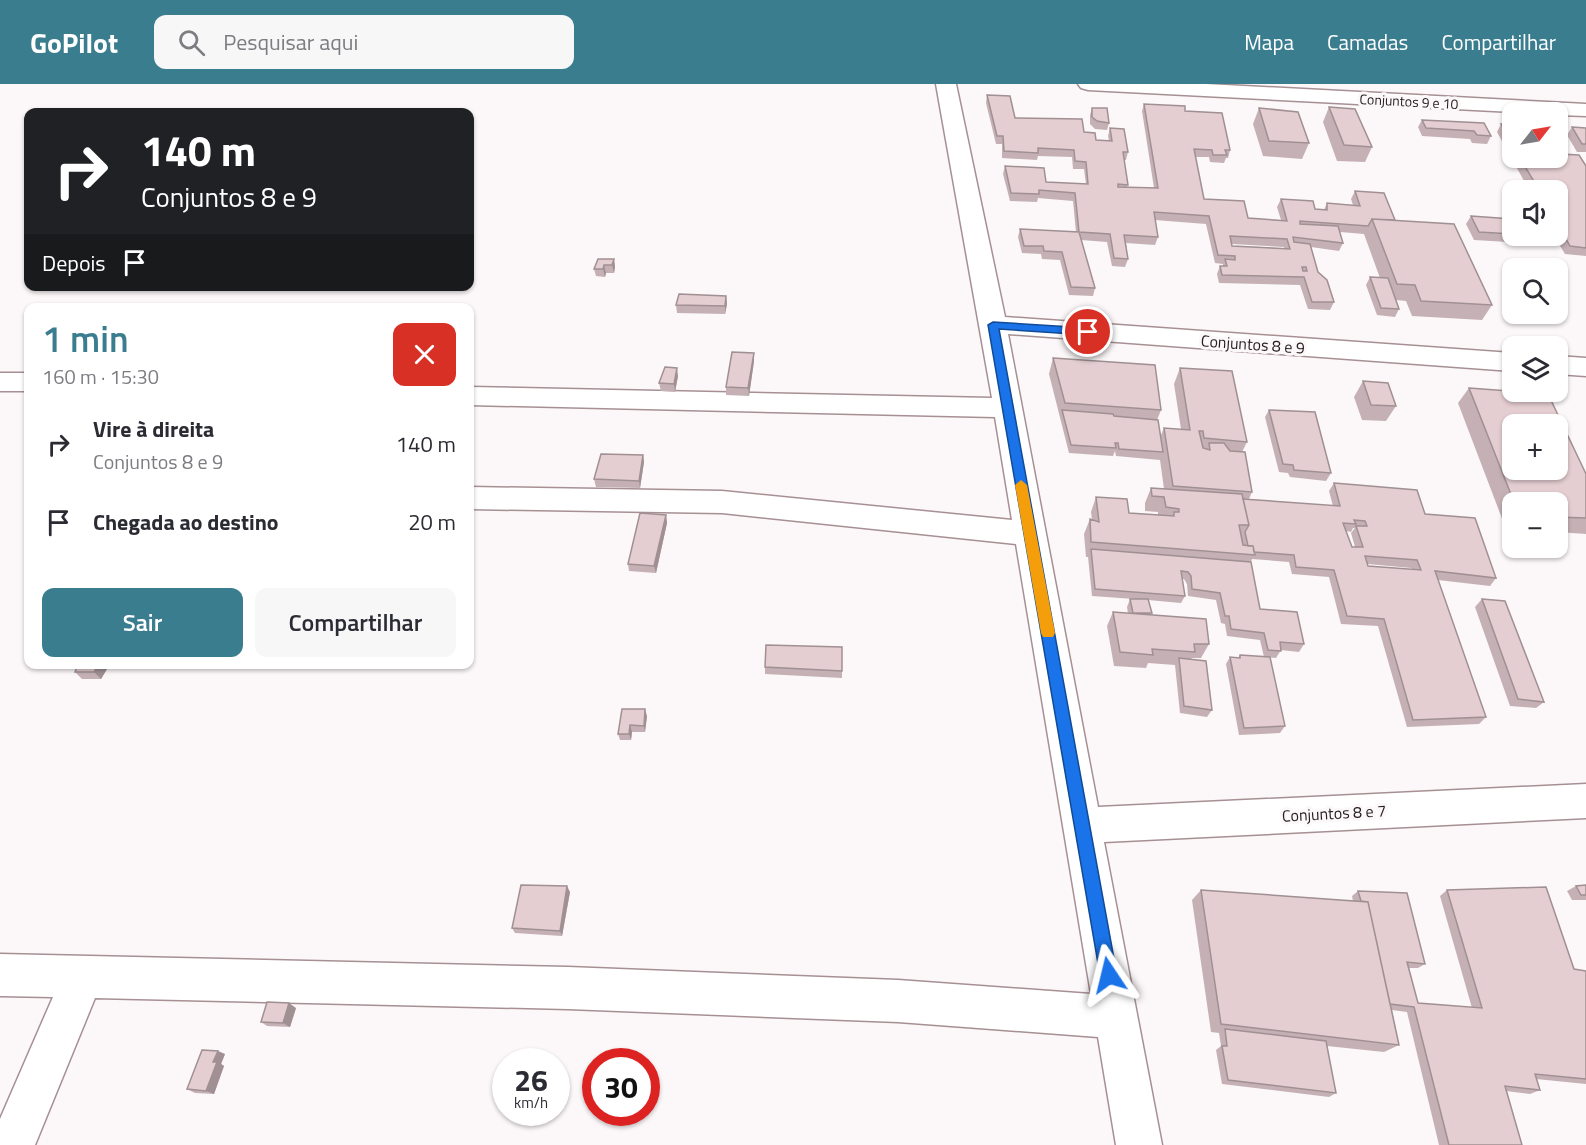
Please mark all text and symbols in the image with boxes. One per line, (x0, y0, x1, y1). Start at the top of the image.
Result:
search box (154, 15, 574, 69)
text: GoPilot (30, 21, 118, 64)
text: Pesquisar aqui (223, 25, 358, 59)
icon: search (175, 26, 208, 59)
text: Mapa (1244, 26, 1294, 58)
text: Camadas (1327, 26, 1408, 58)
text: Compartilhar (1441, 26, 1556, 58)
street label: Conjuntos 9 e 10 (1359, 88, 1459, 114)
north arrow (1502, 102, 1568, 168)
map controls (1502, 102, 1568, 558)
text: 140 m (141, 118, 256, 182)
icon: right (42, 132, 120, 210)
text: Conjuntos 8 e 9 (141, 176, 317, 217)
button: sound (1502, 180, 1568, 246)
text: Depois (42, 246, 106, 280)
icon: arrive (118, 246, 151, 279)
button: search (1502, 258, 1568, 324)
pin (1062, 306, 1113, 357)
text: 1 min (42, 311, 129, 366)
icon: arrive (1071, 315, 1104, 348)
button: close (393, 323, 456, 386)
street label: Conjuntos 8 e 9 (1200, 328, 1306, 360)
button: layers (1502, 336, 1568, 402)
text: 160 m · 15:30 (42, 361, 159, 392)
text: Vire à direita (93, 412, 214, 446)
button: + (1502, 414, 1568, 480)
text: 140 m (396, 427, 456, 461)
icon: right (42, 428, 75, 461)
text: Conjuntos 8 e 9 (93, 446, 223, 477)
button: − (1502, 492, 1568, 558)
text: Chegada ao destino (93, 505, 279, 539)
text: 20 m (408, 505, 456, 539)
icon: arrive (42, 506, 75, 539)
button: Sair (42, 588, 243, 657)
button: Compartilhar (255, 588, 456, 657)
street label: Conjuntos 8 e 7 (1281, 798, 1387, 828)
position arrow (1077, 943, 1141, 1007)
speed limit sign: 30 (582, 1048, 660, 1126)
text: 26 (514, 1057, 548, 1103)
text: km/h (514, 1091, 548, 1114)

